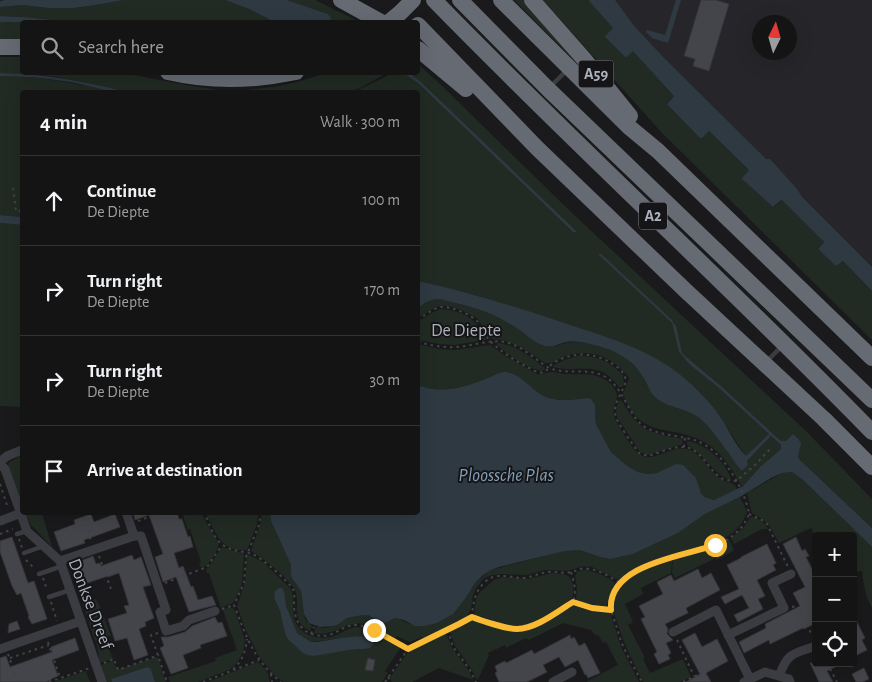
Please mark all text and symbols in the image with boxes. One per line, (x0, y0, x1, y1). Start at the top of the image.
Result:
north arrow (752, 15, 797, 60)
search box (20, 20, 420, 75)
icon: search (38, 34, 66, 62)
text: Search here (78, 38, 164, 57)
road number: A59 (578, 61, 614, 88)
text: 4 min (40, 112, 87, 133)
text: Walk · 300 m (320, 114, 400, 130)
text: Continue (87, 182, 156, 201)
icon: ahead (40, 187, 68, 215)
text: 100 m (362, 192, 400, 208)
road number: A2 (639, 202, 667, 230)
text: De Diepte (87, 204, 149, 220)
text: Turn right (87, 272, 162, 291)
icon: right (40, 277, 68, 305)
text: 170 m (364, 282, 400, 298)
text: De Diepte (87, 294, 149, 310)
street label: De Diepte (431, 322, 501, 340)
text: Turn right (87, 362, 162, 381)
icon: right (40, 367, 68, 395)
text: 30 m (370, 372, 400, 388)
text: De Diepte (87, 384, 149, 400)
icon: arrive (40, 457, 68, 485)
text: Arrive at destination (87, 461, 243, 480)
water label: Ploossche Plas (458, 466, 554, 485)
map controls (812, 532, 857, 667)
button: + (812, 532, 857, 577)
route start (704, 534, 727, 557)
street label: Donkse Dreef (65, 556, 116, 653)
button: − (812, 577, 857, 622)
route end (363, 619, 386, 642)
button: locate (812, 622, 857, 667)

